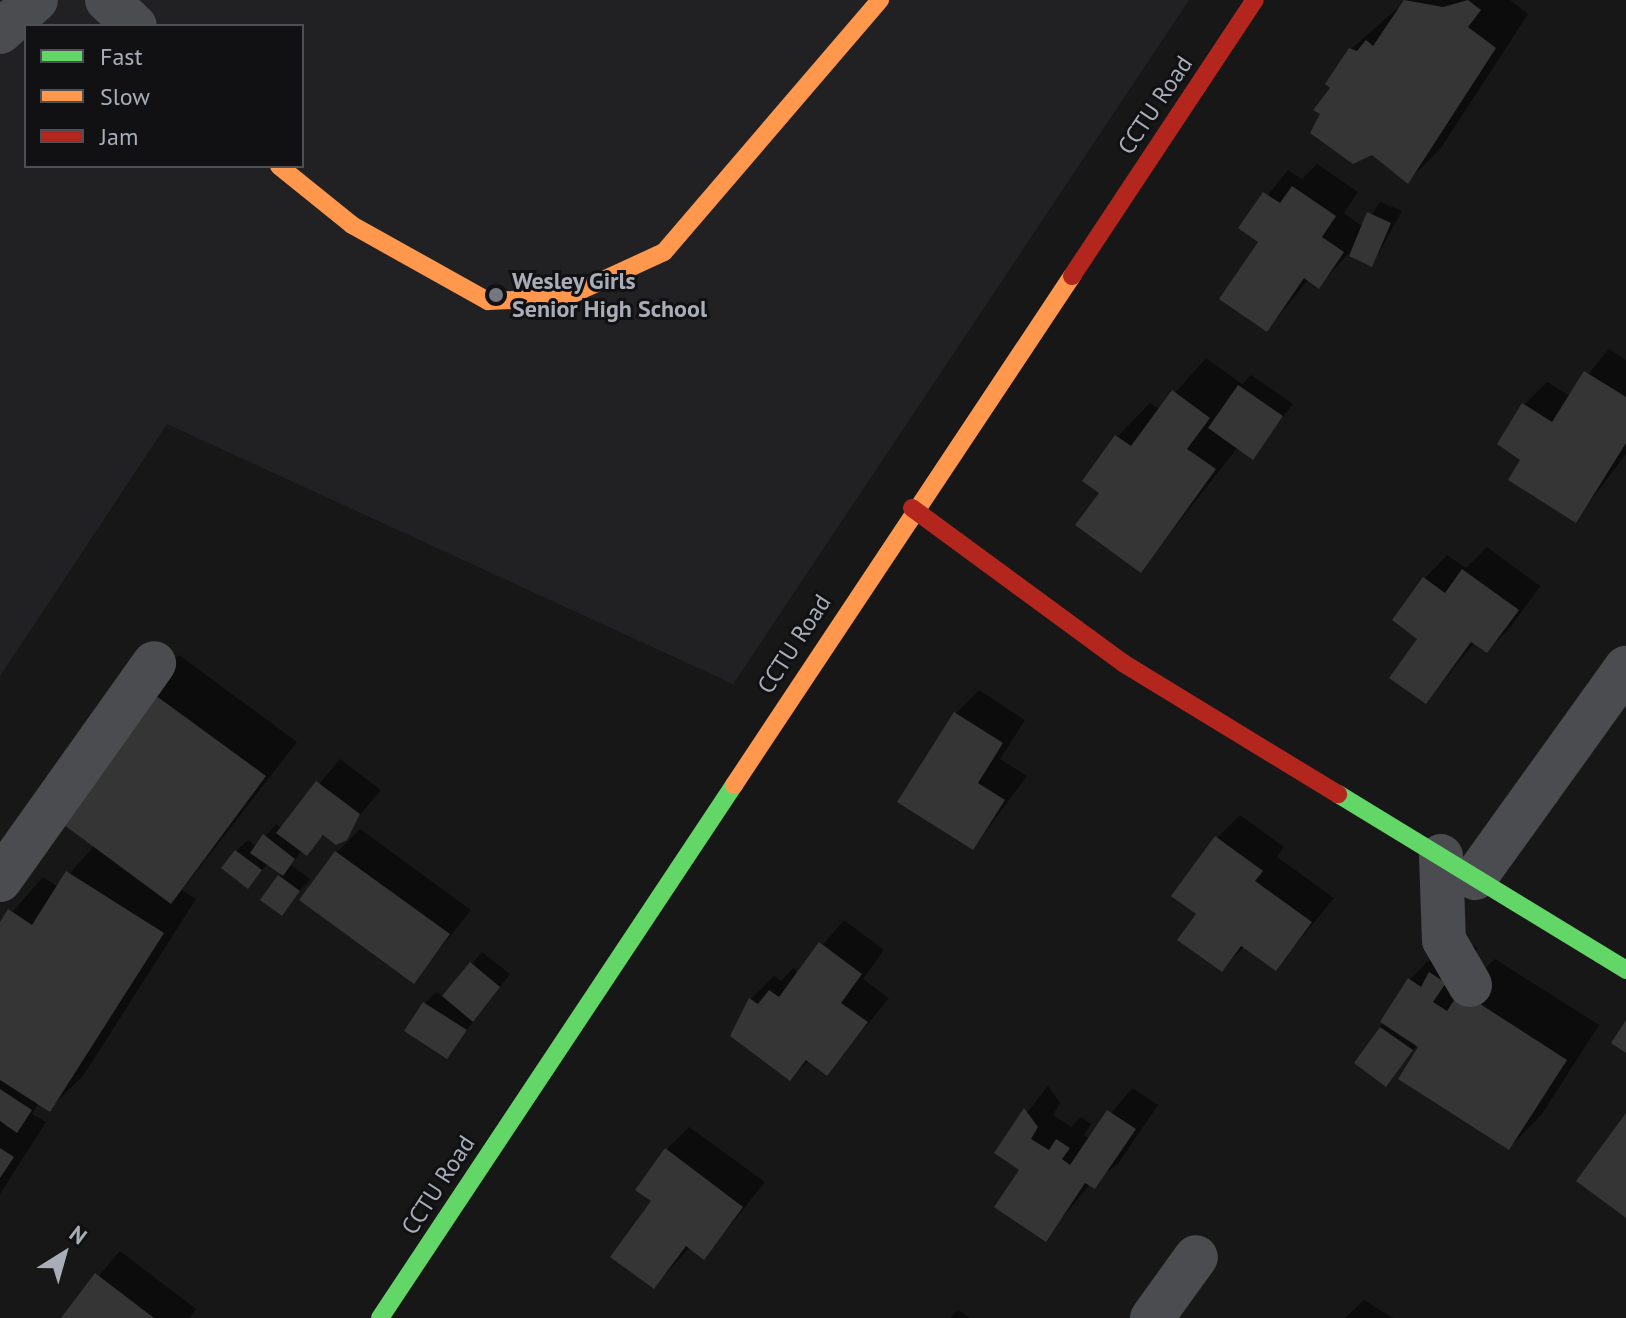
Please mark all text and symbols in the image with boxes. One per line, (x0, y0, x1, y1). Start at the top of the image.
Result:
legend (24, 24, 304, 168)
text: Fast (100, 41, 143, 72)
street label: CCTU Road (1112, 50, 1198, 160)
text: Slow (100, 81, 150, 112)
text: Jam (100, 121, 138, 152)
place label: Wesley Girls Senior High School (512, 267, 707, 323)
marker: Wesley Girls Senior High School (487, 286, 505, 304)
street label: CCTU Road (751, 589, 837, 699)
street label: CCTU Road (395, 1130, 481, 1240)
north arrow (24, 1214, 104, 1294)
text: N (64, 1219, 93, 1250)

